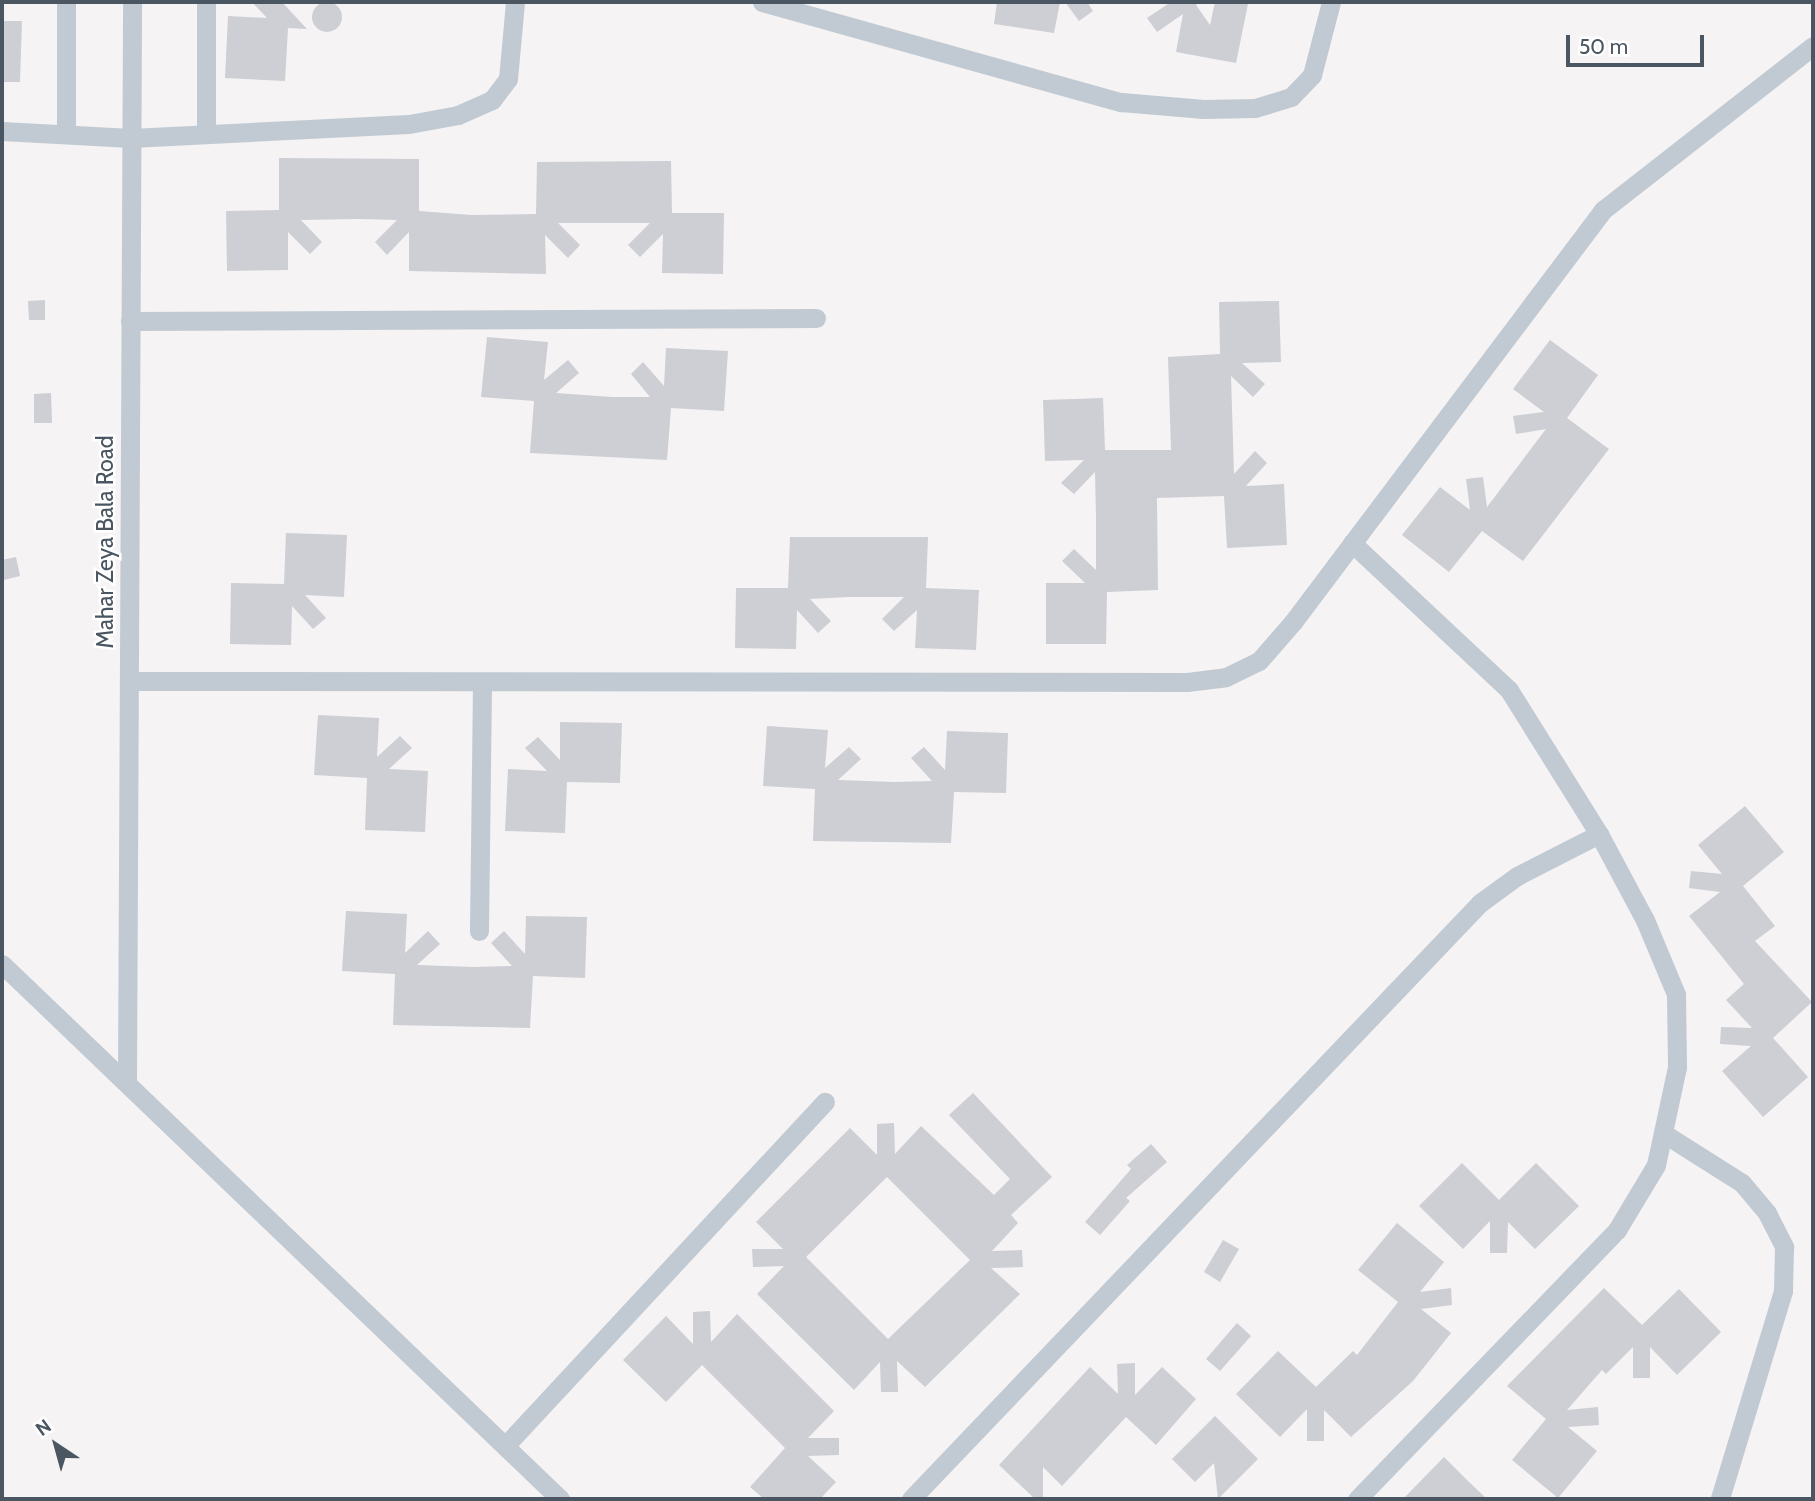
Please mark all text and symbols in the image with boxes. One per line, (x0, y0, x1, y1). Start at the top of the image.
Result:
scale bar (1570, 21, 1708, 65)
text: 50 m (1579, 34, 1628, 59)
street label: Mahar Zeya Bala Road (91, 435, 119, 649)
north arrow (21, 1410, 91, 1480)
text: N (31, 1414, 56, 1441)

